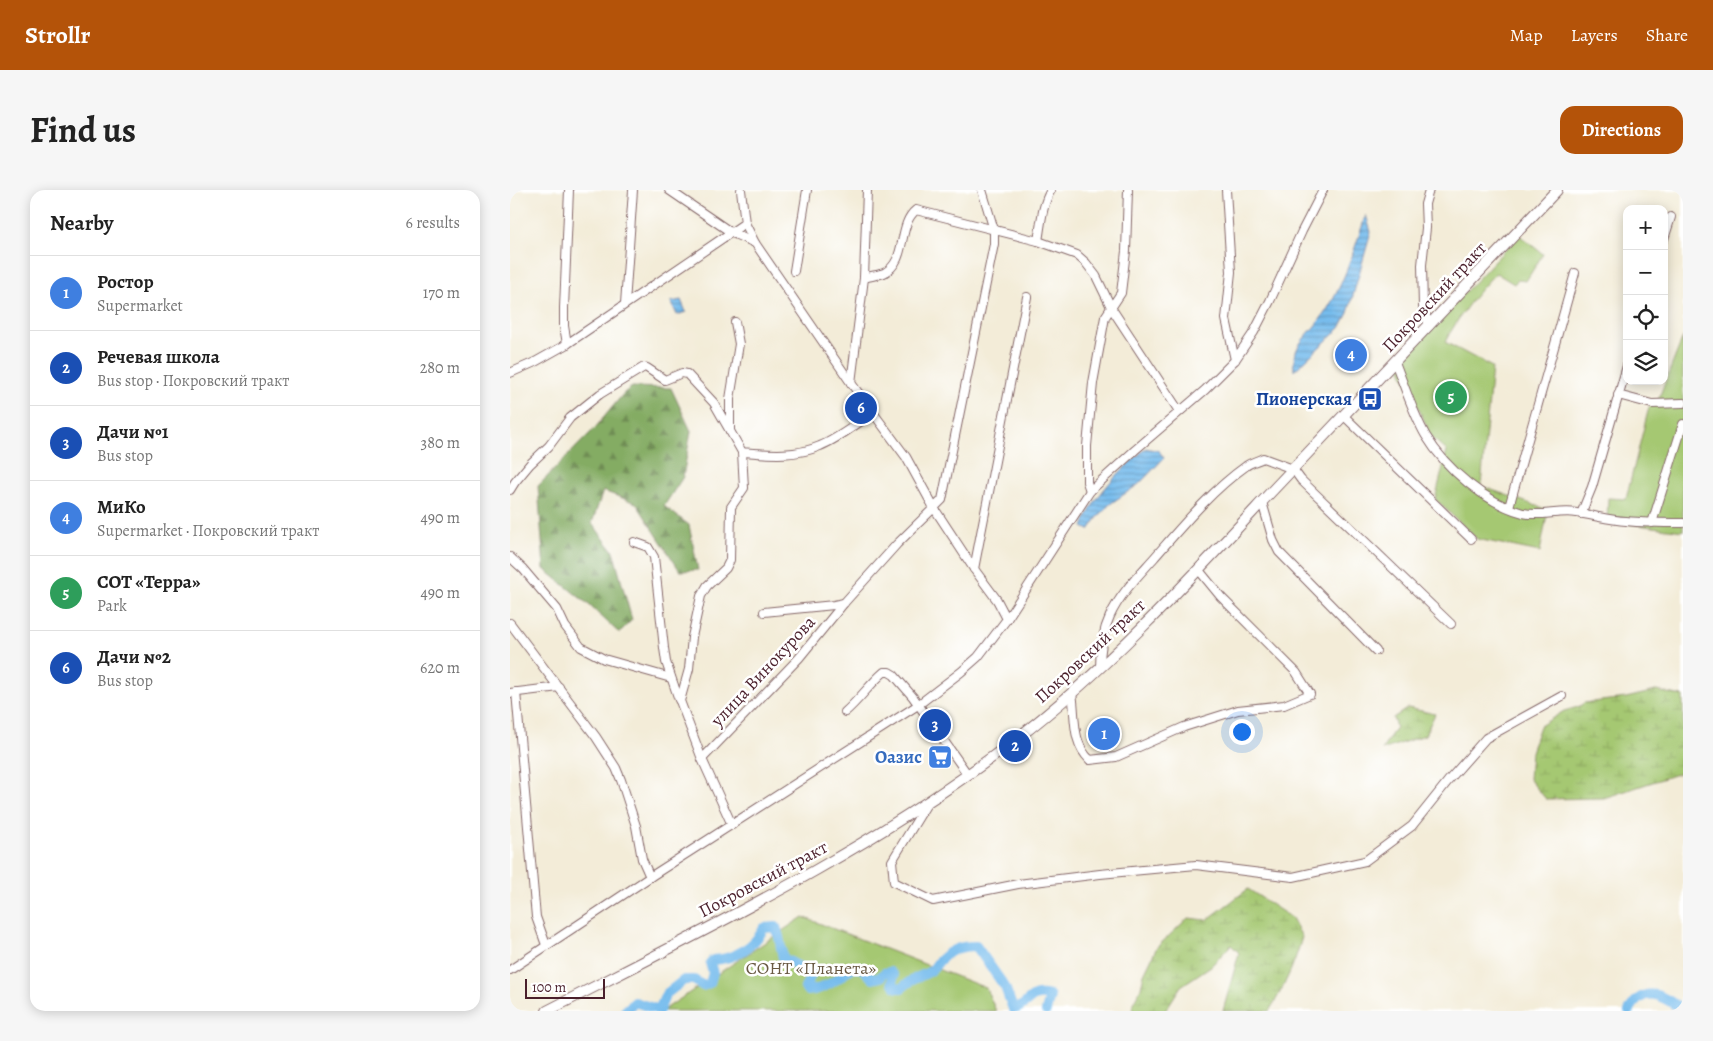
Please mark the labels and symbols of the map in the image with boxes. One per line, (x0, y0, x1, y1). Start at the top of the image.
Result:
street label: Покровский тракт (1376, 237, 1492, 357)
pin: 4 (1335, 336, 1367, 374)
pin: 5 (1435, 378, 1467, 416)
bus stop icon: Пионерская (1357, 386, 1383, 412)
place label: Пионерская (1256, 387, 1352, 411)
pin: 6 (845, 389, 877, 427)
street label: Покровский тракт (1030, 593, 1150, 709)
street label: улица Винокурова (705, 610, 821, 732)
pin: 3 (919, 706, 951, 744)
pin: 1 (1088, 715, 1120, 753)
your location (1229, 719, 1255, 745)
pin: 2 (999, 727, 1031, 765)
supermarket icon: Оазис (927, 744, 953, 770)
place label: Оазис (875, 745, 922, 769)
street label: Покровский тракт (694, 835, 832, 923)
park label: СОНТ «Планета» (746, 956, 877, 980)
scale bar (525, 976, 605, 999)

